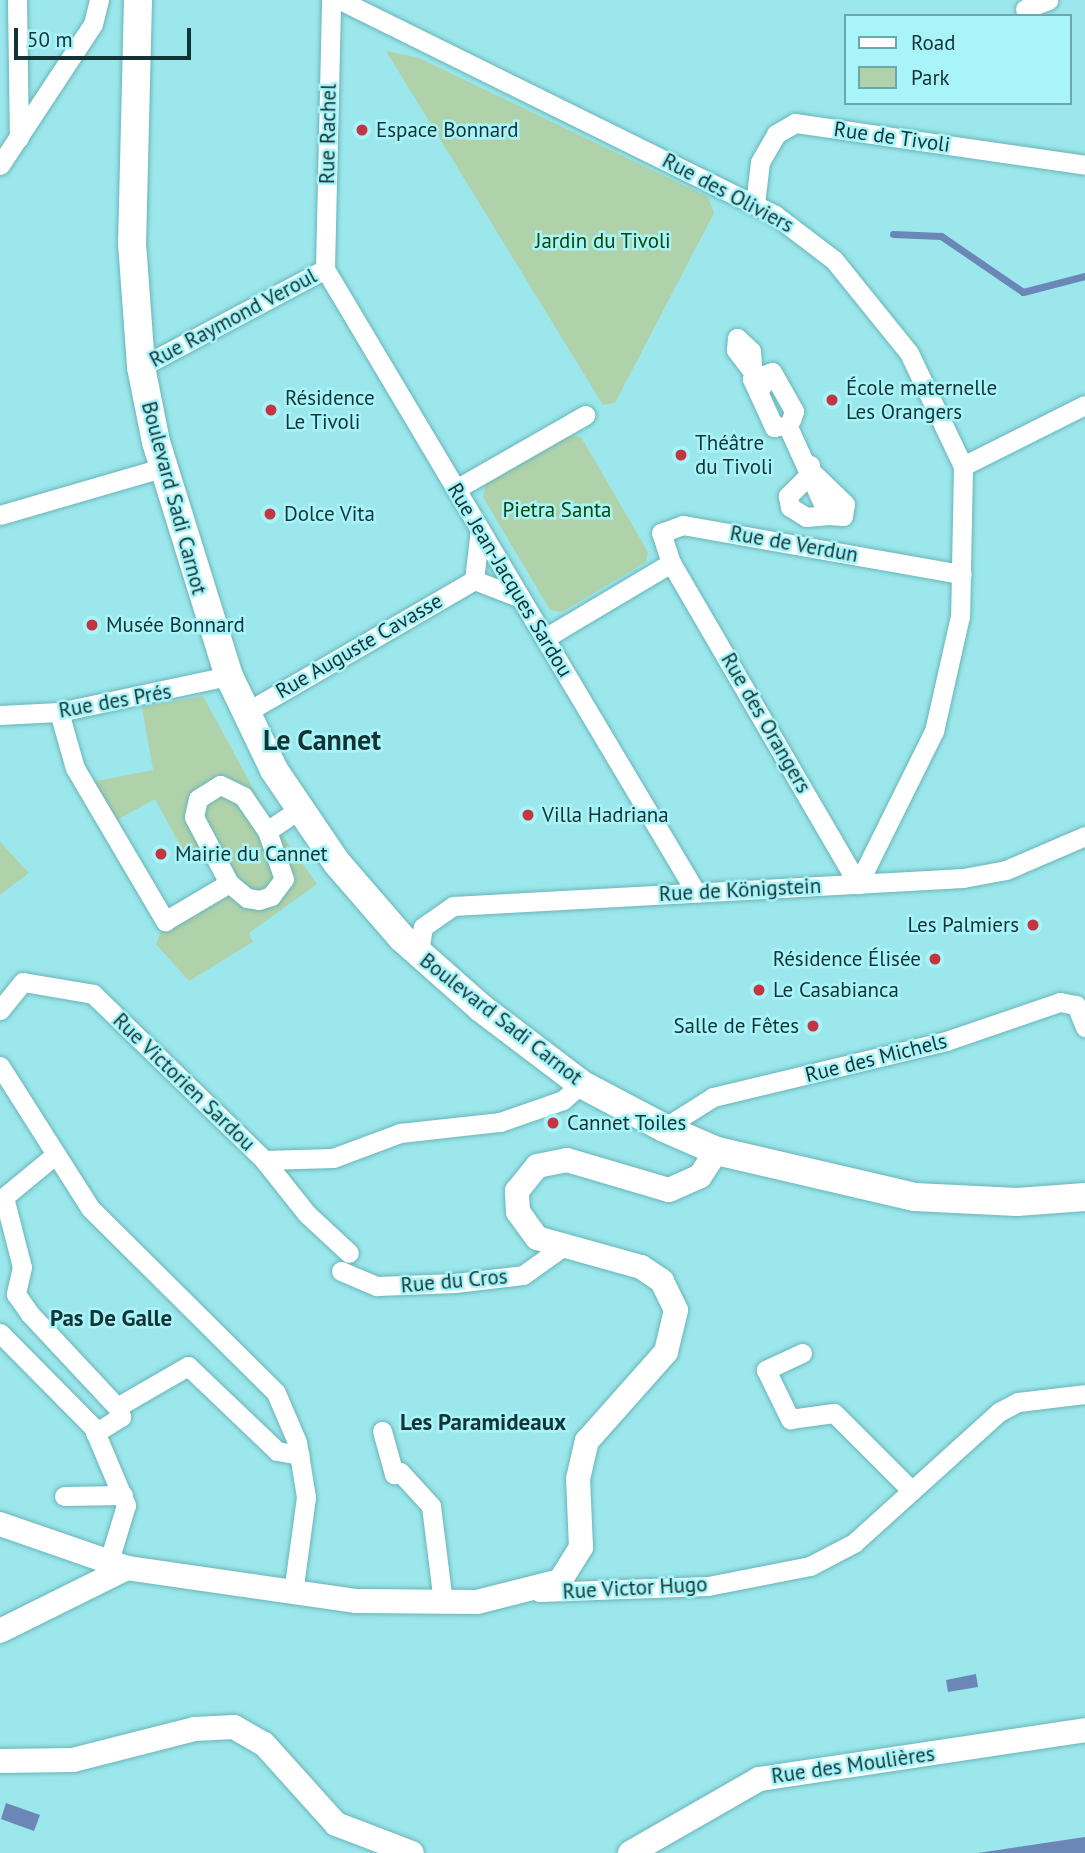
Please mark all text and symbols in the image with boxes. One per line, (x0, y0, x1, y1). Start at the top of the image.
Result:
scale bar (18, 14, 194, 58)
legend (844, 14, 1071, 105)
text: 50 m (27, 26, 73, 53)
text: Road (911, 29, 955, 56)
text: Park (911, 64, 950, 91)
street label: Rue Rachel (315, 84, 341, 184)
street label: Rue de Tivoli (832, 116, 952, 158)
place label: Espace Bonnard (376, 117, 518, 143)
marker: Espace Bonnard (354, 122, 370, 138)
street label: Rue des Oliviers (658, 148, 798, 238)
park label: Jardin du Tivoli (535, 228, 671, 254)
street label: Rue Raymond Veroul (145, 263, 321, 373)
place label: École maternelle Les Orangers (846, 375, 997, 425)
place label: Résidence Le Tivoli (285, 385, 375, 435)
marker: École maternelle Les Orangers (824, 392, 840, 408)
street label: Boulevard Sadi Carnot (136, 399, 212, 597)
marker: Résidence Le Tivoli (263, 402, 279, 418)
place label: Théâtre du Tivoli (695, 430, 773, 480)
marker: Théâtre du Tivoli (673, 447, 689, 463)
street label: Rue Jean-Jacques Sardou (442, 478, 578, 682)
park label: Pietra Santa (503, 497, 611, 523)
place label: Dolce Vita (284, 501, 375, 527)
marker: Dolce Vita (262, 506, 278, 522)
street label: Rue de Verdun (728, 520, 860, 568)
street label: Rue Auguste Cavasse (271, 588, 447, 704)
place label: Musée Bonnard (106, 612, 245, 638)
marker: Musée Bonnard (84, 617, 100, 633)
street label: Rue des Orangers (716, 648, 816, 798)
street label: Rue des Prés (57, 679, 173, 723)
district label: Le Cannet (263, 723, 381, 757)
place label: Villa Hadriana (542, 802, 669, 828)
marker: Villa Hadriana (520, 807, 536, 823)
place label: Mairie du Cannet (175, 841, 328, 867)
marker: Mairie du Cannet (153, 846, 169, 862)
street label: Rue de Königstein (658, 873, 822, 907)
place label: Les Palmiers (907, 912, 1019, 938)
marker: Les Palmiers (1025, 917, 1041, 933)
place label: Résidence Élisée (773, 946, 921, 972)
street label: Boulevard Sadi Carnot (415, 948, 587, 1090)
marker: Résidence Élisée (927, 951, 943, 967)
place label: Le Casabianca (773, 977, 899, 1003)
marker: Le Casabianca (751, 982, 767, 998)
street label: Rue Victorien Sardou (108, 1008, 260, 1156)
place label: Salle de Fêtes (673, 1013, 799, 1039)
marker: Salle de Fêtes (805, 1018, 821, 1034)
street label: Rue des Michels (803, 1028, 949, 1088)
place label: Cannet Toiles (567, 1110, 687, 1136)
marker: Cannet Toiles (545, 1115, 561, 1131)
street label: Rue du Cros (400, 1264, 508, 1298)
district label: Pas De Galle (50, 1304, 172, 1332)
district label: Les Paramideaux (400, 1408, 566, 1436)
street label: Rue Victor Hugo (562, 1572, 708, 1604)
street label: Rue des Moulières (770, 1741, 936, 1789)

